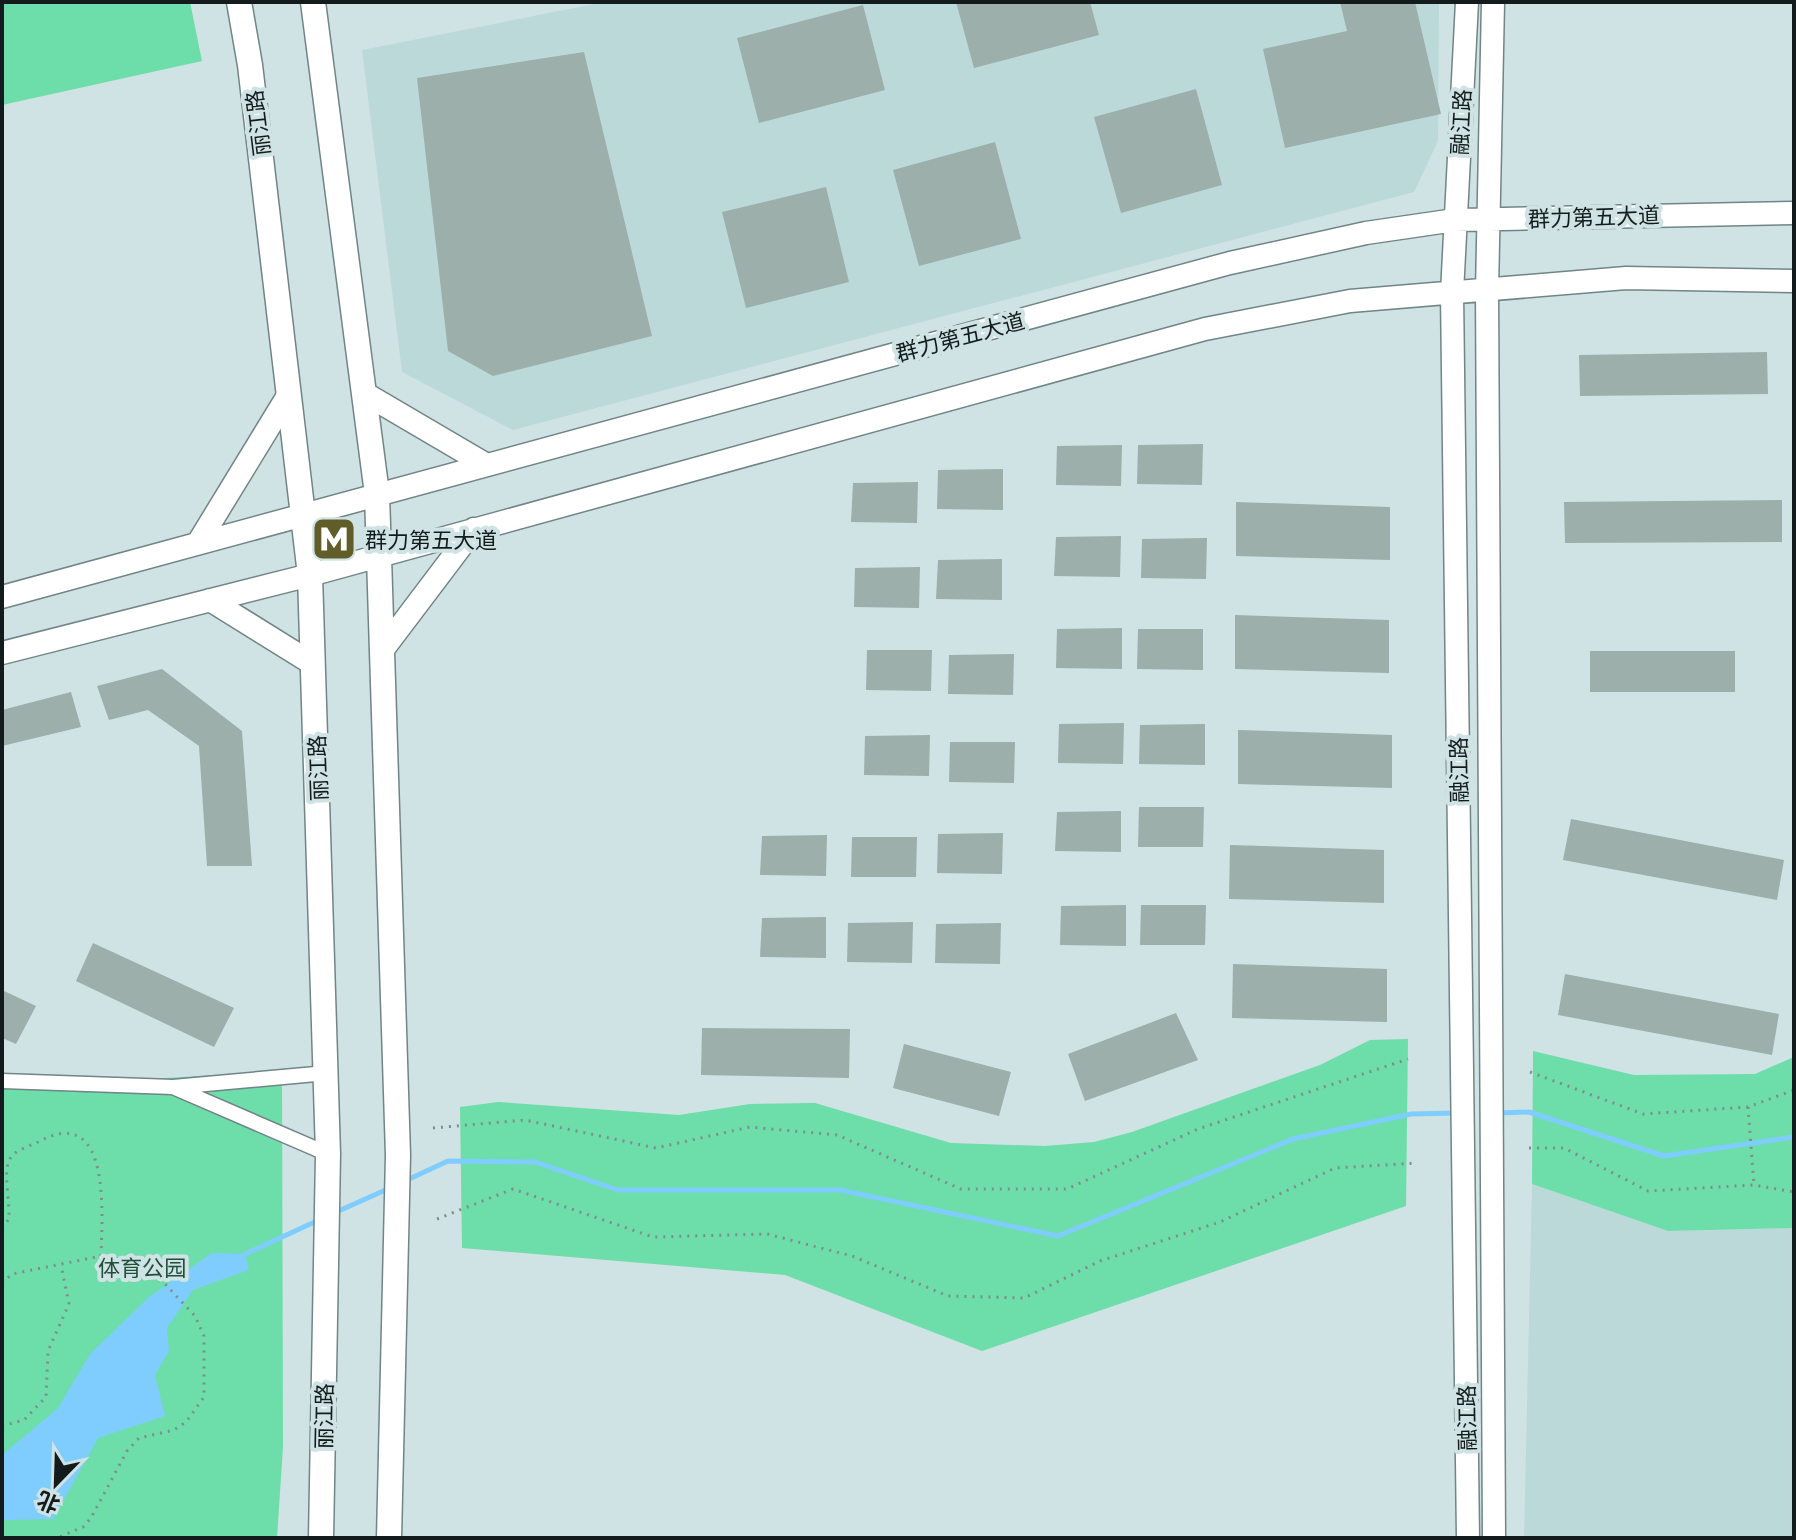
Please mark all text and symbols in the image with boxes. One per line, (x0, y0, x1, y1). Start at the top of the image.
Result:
street label: 融江路 (1445, 88, 1475, 156)
street label: 丽江路 (240, 89, 274, 157)
street label: 群力第五大道 (1528, 201, 1660, 231)
street label: 群力第五大道 (893, 306, 1027, 366)
metro station icon: 群力第五大道 (310, 515, 358, 563)
place label: 群力第五大道 (365, 526, 497, 552)
street label: 丽江路 (303, 735, 331, 801)
street label: 融江路 (1444, 737, 1472, 803)
park label: 体育公园 (98, 1254, 186, 1280)
street label: 丽江路 (309, 1383, 337, 1449)
street label: 融江路 (1452, 1385, 1480, 1451)
north arrow (16, 1444, 96, 1524)
text: 北 (33, 1487, 63, 1520)

